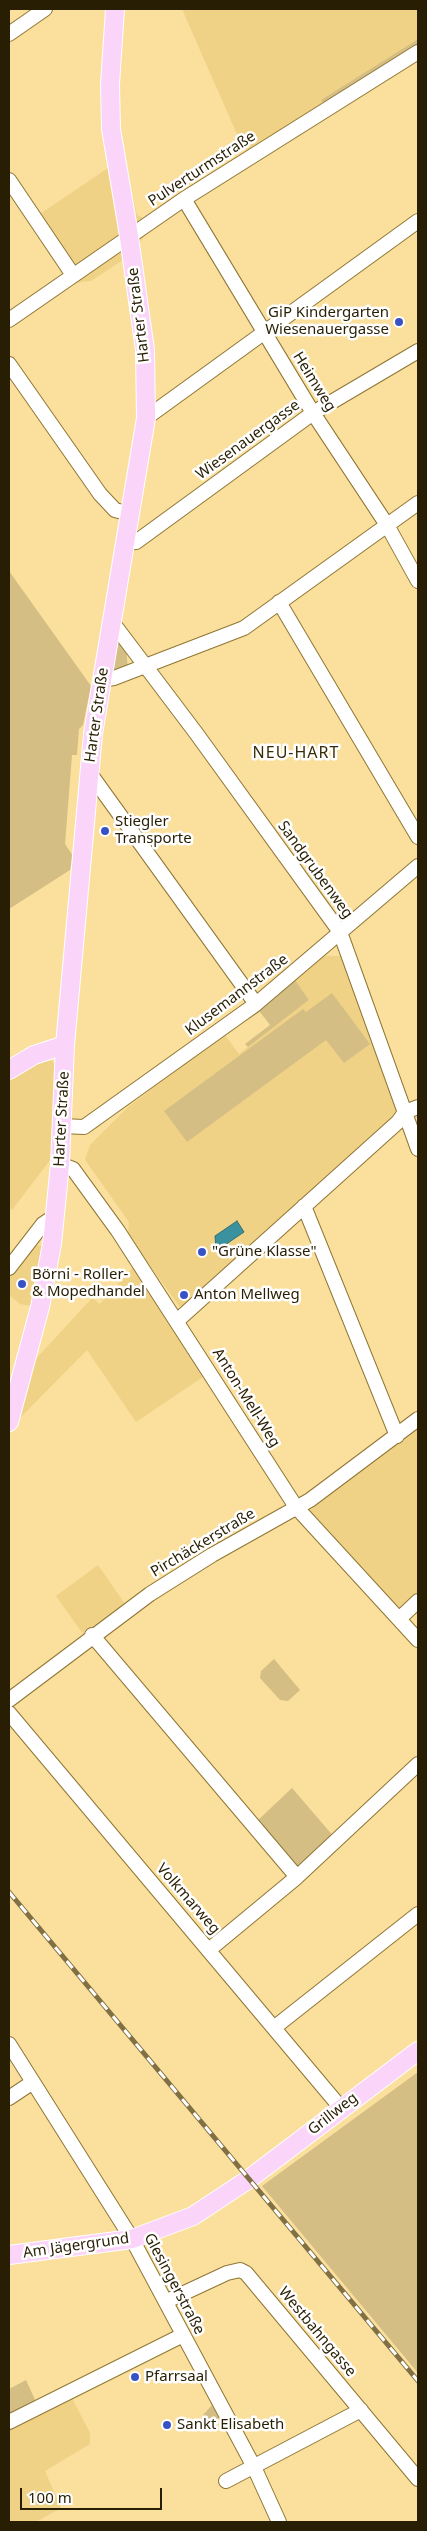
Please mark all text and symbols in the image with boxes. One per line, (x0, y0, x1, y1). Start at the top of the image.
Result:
street label: Pulverturmstraße (145, 128, 259, 210)
street label: Harter Straße (124, 266, 154, 364)
place label: GiP Kindergarten Wiesenauergasse (265, 304, 389, 339)
marker: GiP Kindergarten Wiesenauergasse (393, 316, 405, 328)
street label: Heimweg (289, 349, 339, 415)
street label: Wiesenauergasse (193, 396, 303, 484)
street label: Harter Straße (81, 666, 113, 764)
district label: NEU-HART (252, 743, 340, 763)
place label: Stiegler Transporte (115, 813, 192, 848)
street label: Sandgrubenweg (274, 818, 356, 922)
marker: Stiegler Transporte (99, 825, 111, 837)
street label: Klusemannstraße (182, 951, 292, 1039)
street label: Harter Straße (51, 1071, 73, 1167)
place label: "Grüne Klasse" (212, 1243, 317, 1261)
marker: "Grüne Klasse" (196, 1246, 208, 1258)
place label: Börni - Roller- & Mopedhandel (32, 1266, 145, 1301)
marker: Börni - Roller- & Mopedhandel (16, 1278, 28, 1290)
place label: Anton Mellweg (194, 1286, 300, 1304)
marker: Anton Mellweg (178, 1289, 190, 1301)
street label: Anton-Mell-Weg (208, 1345, 284, 1451)
street label: Pirchäckerstraße (148, 1505, 258, 1581)
street label: Volkmarweg (152, 1860, 224, 1938)
street label: Grillweg (305, 2089, 361, 2139)
street label: Am Jägergrund (22, 2230, 130, 2262)
street label: Glesingerstraße (140, 2230, 208, 2338)
street label: Westbahngasse (274, 2284, 360, 2380)
place label: Pfarrsaal (145, 2368, 208, 2386)
marker: Pfarrsaal (129, 2371, 141, 2383)
place label: Sankt Elisabeth (177, 2416, 284, 2434)
marker: Sankt Elisabeth (161, 2419, 173, 2431)
scale bar (22, 2478, 165, 2510)
text: 100 m (28, 2487, 72, 2507)

